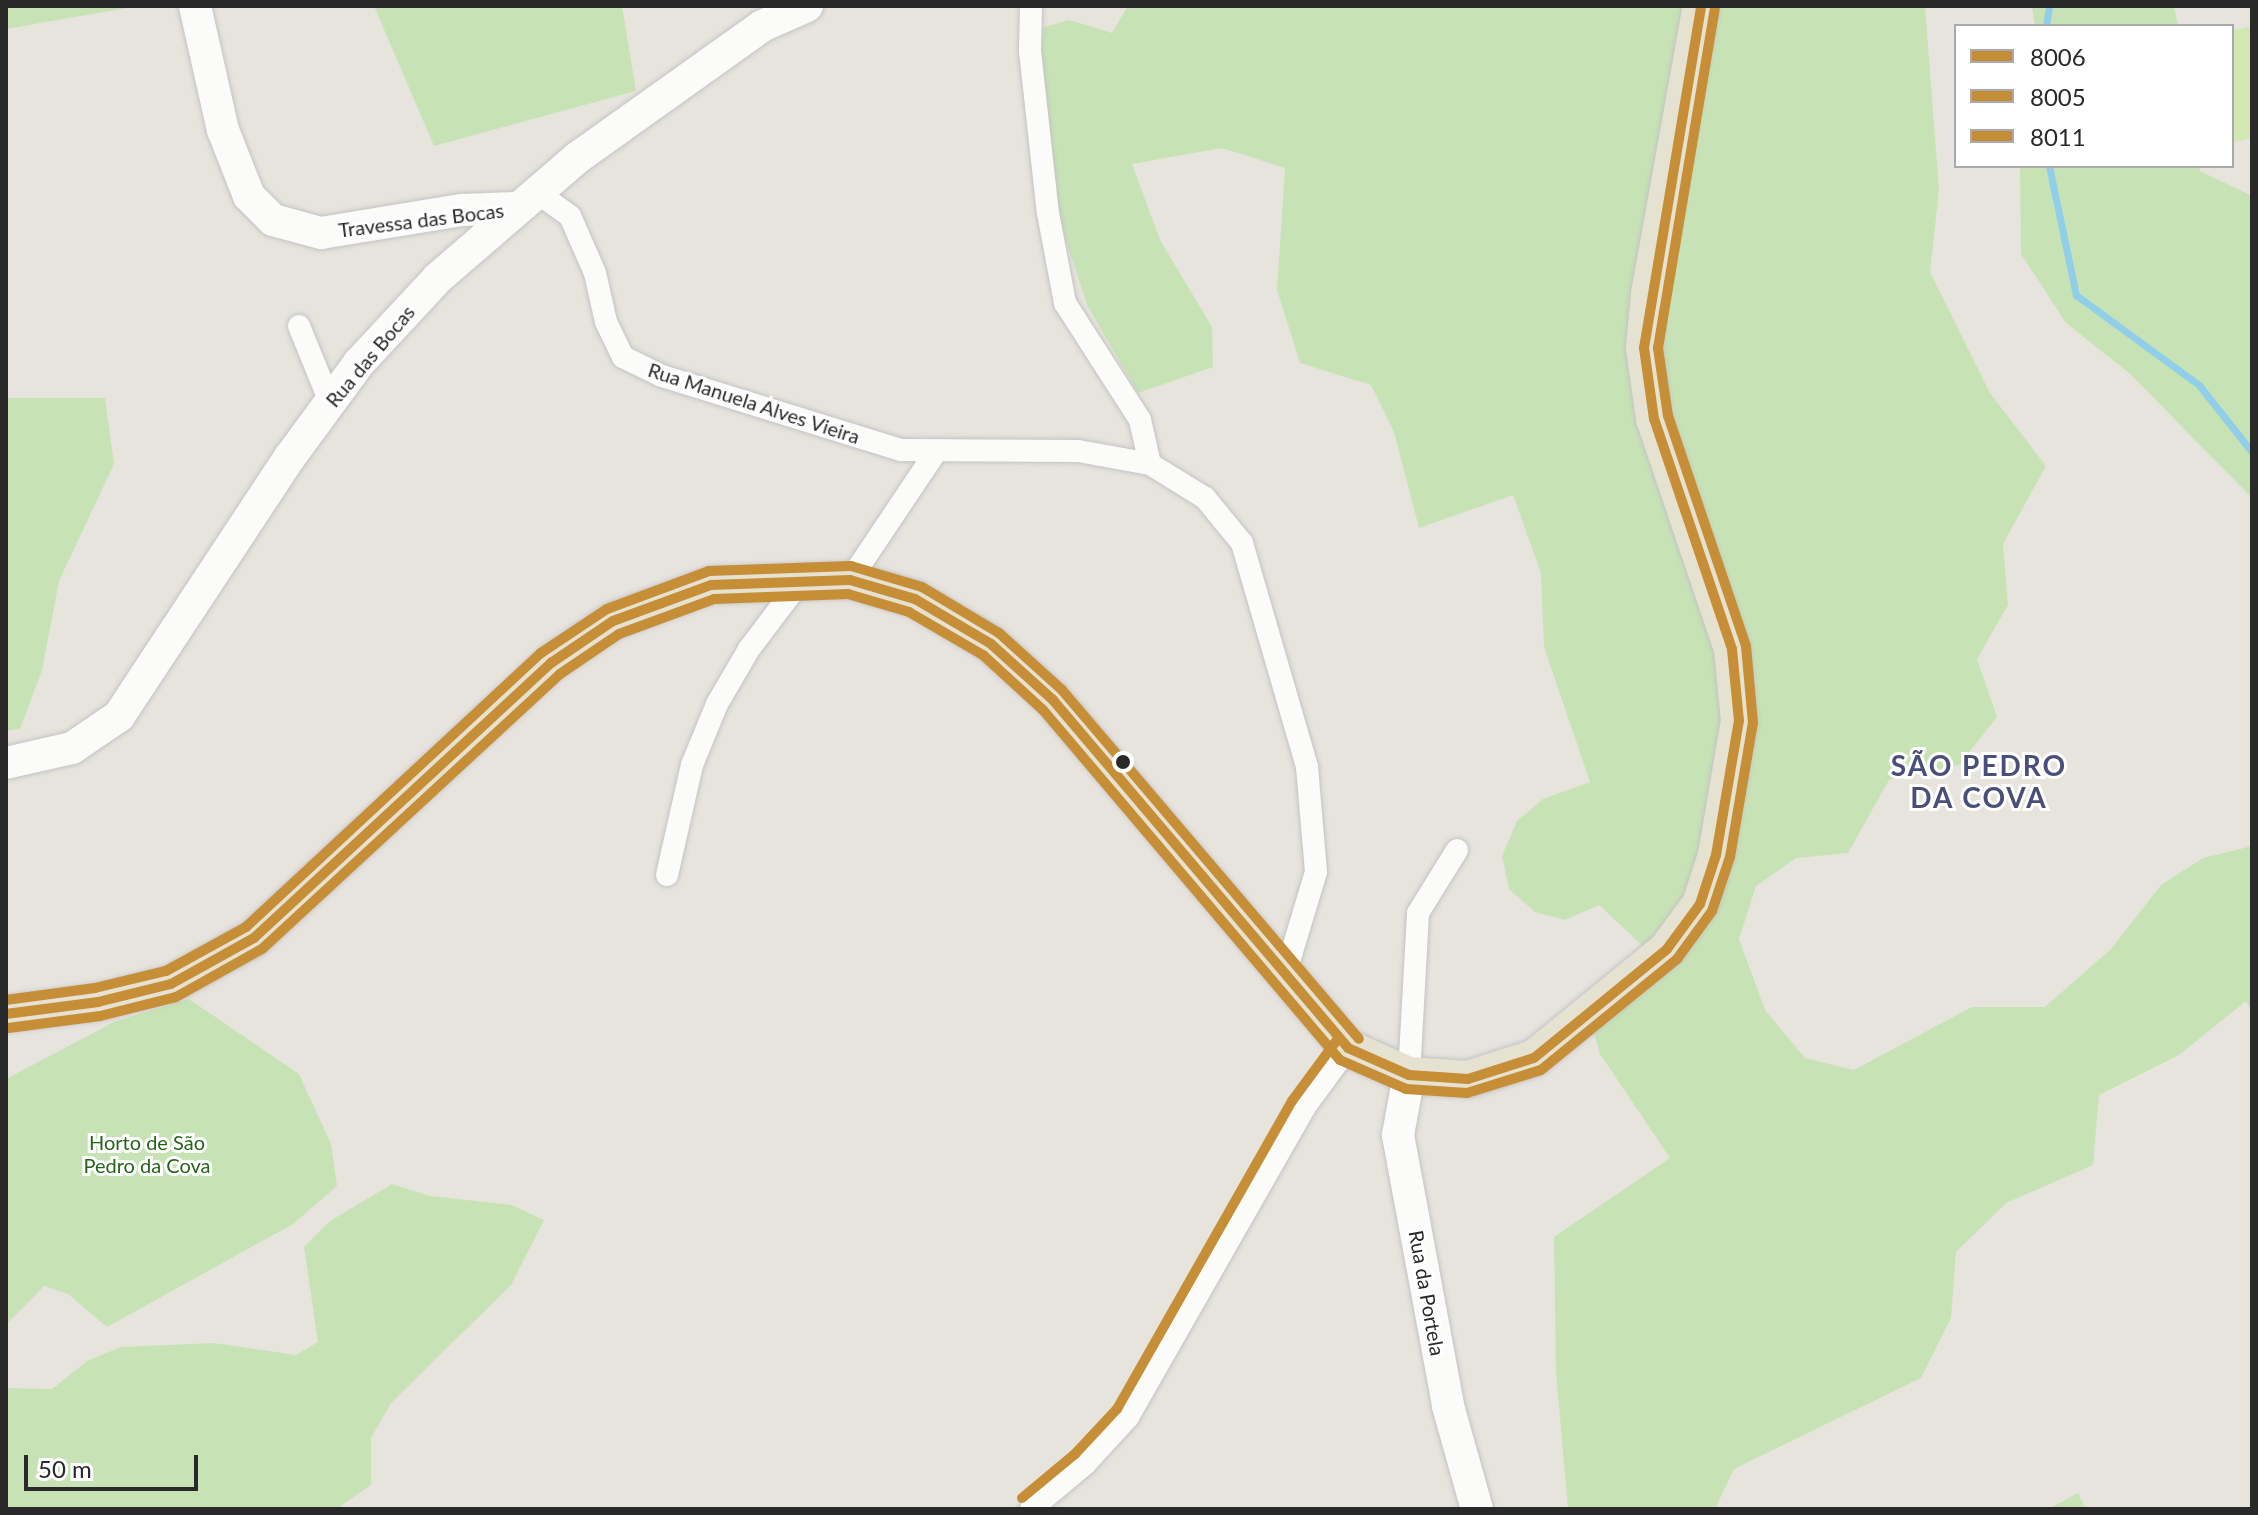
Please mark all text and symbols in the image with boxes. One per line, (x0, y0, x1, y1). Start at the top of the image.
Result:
legend (1954, 24, 2234, 168)
text: 8006 (2030, 42, 2086, 71)
text: 8005 (2030, 82, 2086, 111)
text: 8011 (2030, 122, 2086, 151)
street label: Travessa das Bocas (337, 198, 505, 242)
street label: Rua das Bocas (320, 300, 420, 412)
street label: Rua Manuela Alves Vieira (644, 357, 864, 449)
district label: SÃO PEDRO DA COVA (1891, 748, 2067, 814)
unlabelled marker (1115, 754, 1131, 770)
park label: Horto de São Pedro da Cova (83, 1130, 211, 1177)
street label: Rua da Portela (1404, 1228, 1450, 1358)
scale bar (28, 1439, 202, 1489)
text: 50 m (38, 1454, 92, 1483)

